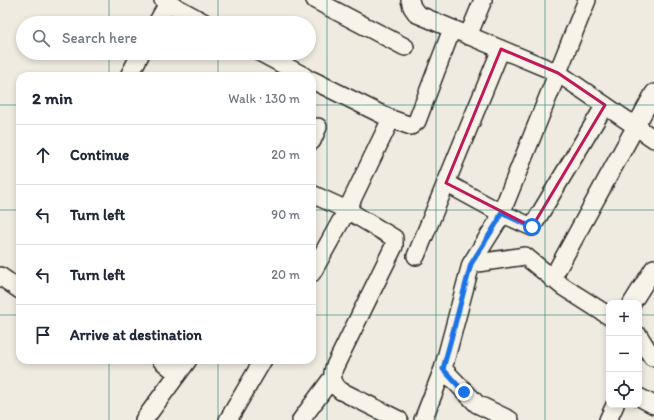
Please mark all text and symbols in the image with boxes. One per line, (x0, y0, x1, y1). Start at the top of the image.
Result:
search box (16, 16, 316, 60)
icon: search (30, 27, 52, 49)
text: Search here (62, 29, 137, 47)
text: 2 min (32, 88, 72, 108)
text: Walk · 130 m (228, 91, 300, 106)
icon: ahead (32, 144, 54, 166)
text: Continue (70, 146, 129, 164)
text: 20 m (271, 147, 300, 162)
icon: left (32, 204, 54, 226)
text: Turn left (70, 206, 125, 224)
text: 90 m (271, 207, 300, 222)
route start (523, 218, 541, 236)
icon: left (32, 264, 54, 286)
text: Turn left (70, 266, 125, 284)
text: 20 m (271, 267, 300, 282)
map controls (606, 300, 642, 408)
button: + (606, 300, 642, 336)
icon: arrive (32, 324, 54, 346)
text: Arrive at destination (70, 326, 202, 344)
button: − (606, 336, 642, 372)
button: locate (606, 372, 642, 408)
route end (455, 383, 473, 401)

